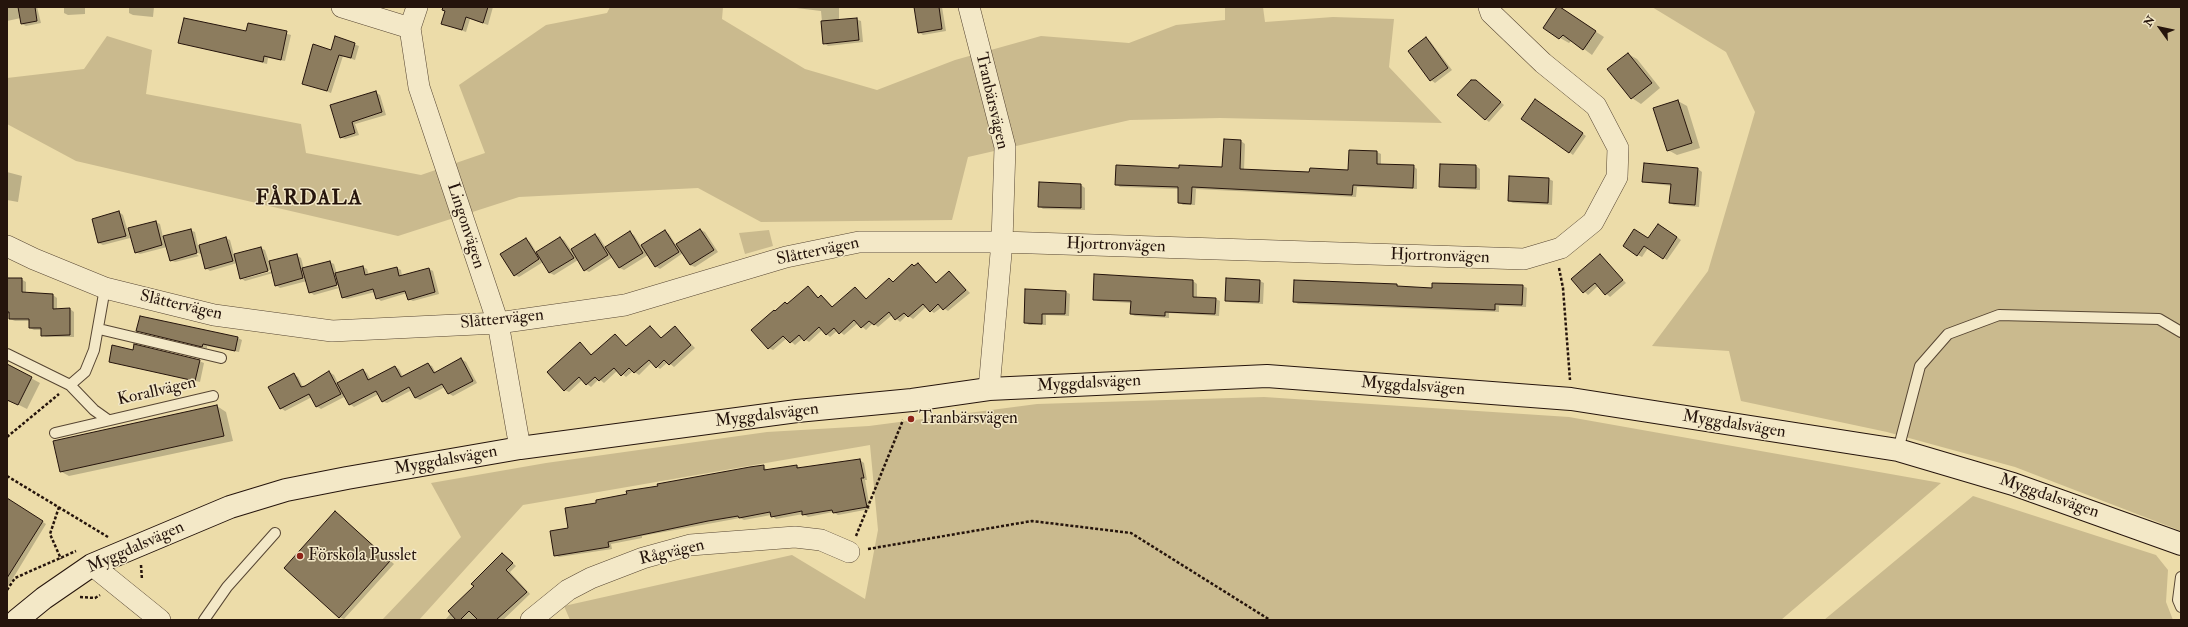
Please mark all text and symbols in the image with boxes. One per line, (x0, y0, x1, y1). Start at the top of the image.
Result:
north arrow (2140, 8, 2180, 48)
text: N (2141, 14, 2158, 29)
street label: Tranbärsvägen (970, 51, 1012, 151)
street label: Lingonvägen (442, 180, 488, 272)
district label: FÅRDALA (256, 186, 362, 212)
street label: Slåttervägen (775, 233, 861, 271)
street label: Hjortronvägen (1066, 234, 1166, 258)
street label: Hjortronvägen (1390, 245, 1490, 269)
street label: Slåttervägen (138, 287, 224, 325)
street label: Slåttervägen (459, 305, 545, 335)
street label: Myggdalsvägen (1036, 371, 1142, 397)
street label: Korallvägen (116, 373, 198, 411)
street label: Myggdalsvägen (1360, 373, 1466, 401)
street label: Myggdalsvägen (714, 400, 820, 432)
street label: Myggdalsvägen (1681, 407, 1787, 443)
place label: Tranbärsvägen (919, 409, 1018, 429)
marker: Tranbärsvägen (906, 414, 916, 424)
street label: Myggdalsvägen (393, 442, 499, 480)
street label: Myggdalsvägen (1996, 470, 2102, 524)
street label: Myggdalsvägen (84, 518, 188, 578)
street label: Rågvägen (637, 536, 707, 570)
place label: Förskola Pusslet (308, 546, 417, 566)
marker: Förskola Pusslet (295, 551, 305, 561)

